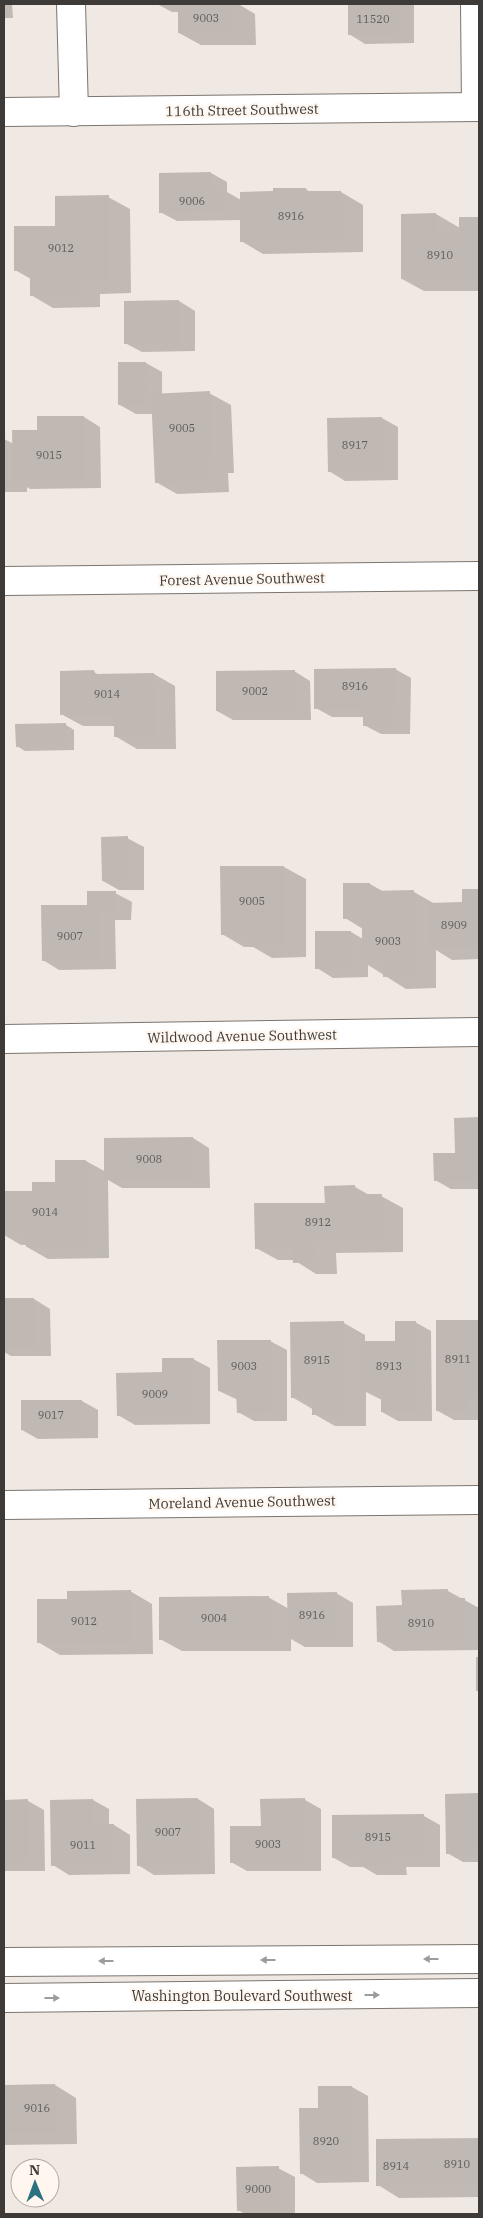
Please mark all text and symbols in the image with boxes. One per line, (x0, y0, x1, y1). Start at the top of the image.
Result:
house number: 9003 (193, 11, 219, 25)
house number: 11520 (357, 12, 390, 26)
street label: 116th Street Southwest (165, 100, 319, 120)
house number: 9006 (179, 194, 205, 208)
house number: 8916 (278, 209, 304, 223)
house number: 9012 (48, 241, 74, 255)
house number: 8910 (427, 248, 454, 262)
house number: 9005 (169, 421, 195, 435)
house number: 8917 (342, 438, 368, 452)
house number: 9015 (36, 448, 62, 462)
street label: Forest Avenue Southwest (159, 569, 325, 589)
house number: 8916 (342, 679, 368, 693)
house number: 9002 (242, 684, 268, 698)
house number: 9014 (94, 687, 121, 701)
house number: 9005 (239, 894, 265, 908)
house number: 8909 (441, 918, 467, 932)
house number: 9007 (57, 929, 83, 943)
house number: 9003 (375, 934, 401, 948)
street label: Wildwood Avenue Southwest (147, 1025, 337, 1047)
house number: 9008 (136, 1152, 162, 1166)
house number: 9014 (32, 1205, 59, 1219)
house number: 8912 (305, 1215, 331, 1229)
house number: 8911 (445, 1352, 471, 1366)
house number: 8915 (304, 1353, 330, 1367)
house number: 9003 (231, 1359, 257, 1373)
house number: 8913 (376, 1359, 402, 1373)
house number: 9009 (142, 1387, 168, 1401)
house number: 9017 (38, 1408, 64, 1422)
street label: Moreland Avenue Southwest (148, 1491, 336, 1513)
house number: 8916 (299, 1608, 325, 1622)
house number: 9004 (201, 1611, 228, 1625)
house number: 9012 (71, 1614, 97, 1628)
house number: 8910 (408, 1616, 435, 1630)
house number: 9007 (155, 1825, 181, 1839)
house number: 8915 (365, 1830, 391, 1844)
house number: 9003 (255, 1837, 281, 1851)
house number: 9011 (70, 1838, 96, 1852)
one-way arrow (422, 1955, 438, 1963)
one-way arrow (260, 1956, 276, 1964)
one-way arrow (97, 1957, 113, 1965)
street label: Washington Boulevard Southwest (132, 1987, 352, 2005)
one-way arrow (365, 1991, 381, 1999)
one-way arrow (45, 1994, 61, 2002)
house number: 9016 (24, 2101, 50, 2115)
house number: 8920 (313, 2134, 340, 2148)
house number: 8910 (444, 2157, 471, 2171)
north arrow (10, 2158, 60, 2208)
house number: 8914 (383, 2159, 410, 2173)
text: N (29, 2161, 40, 2179)
house number: 9000 (245, 2182, 272, 2196)

